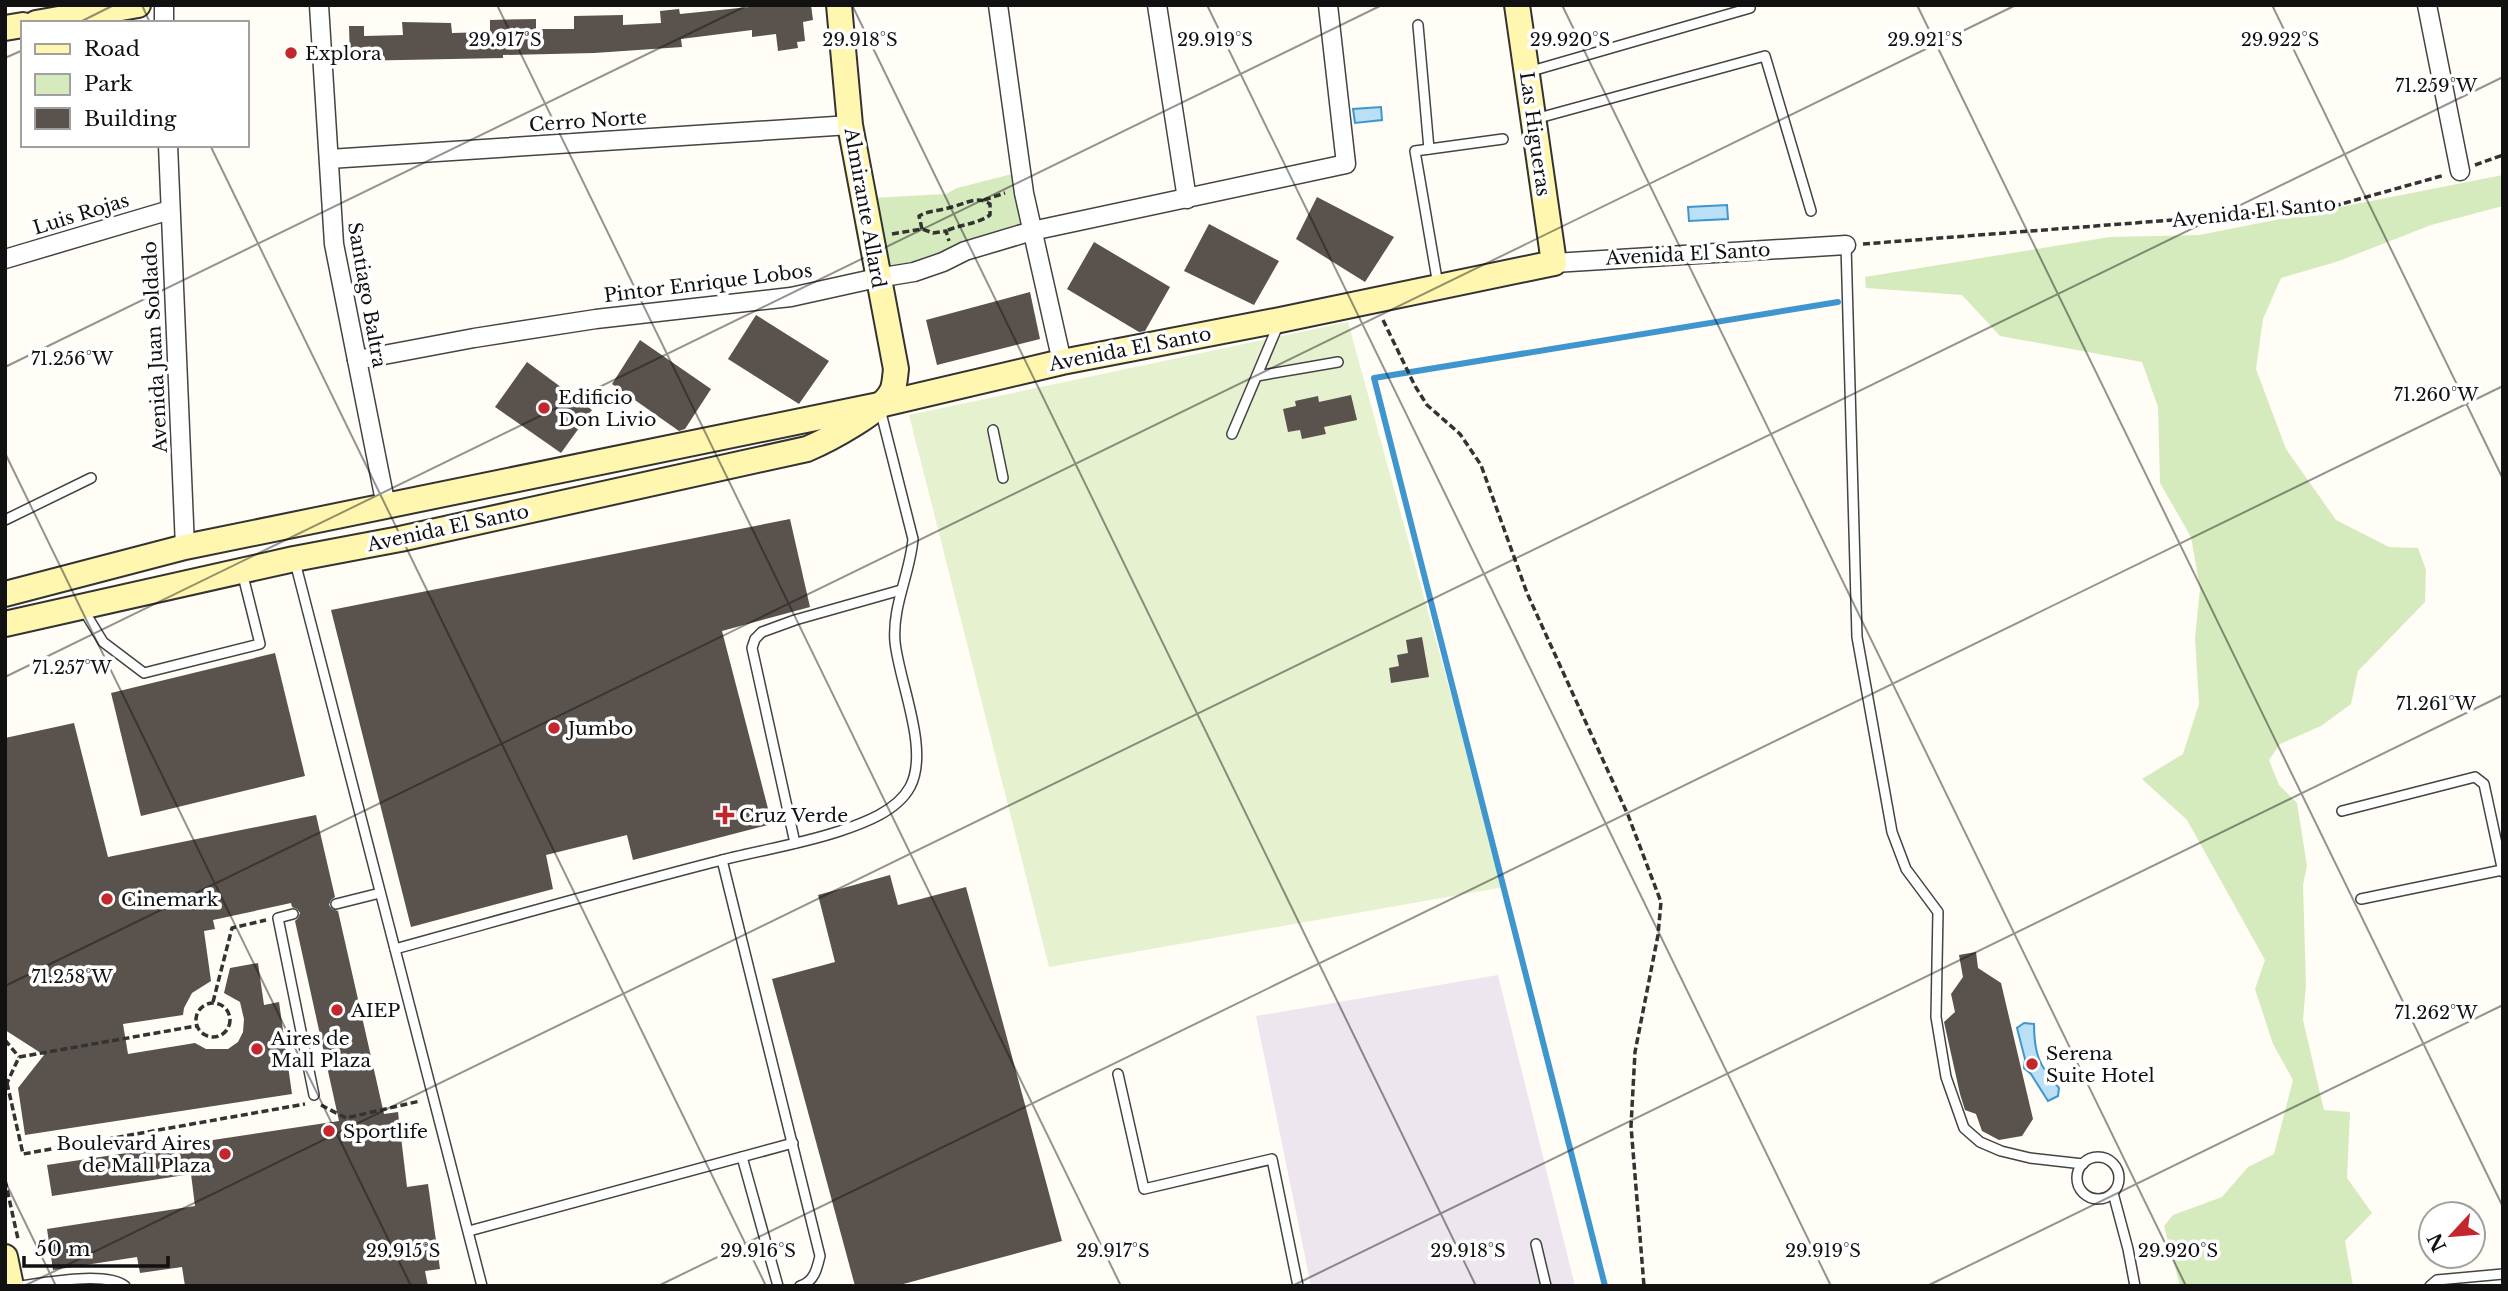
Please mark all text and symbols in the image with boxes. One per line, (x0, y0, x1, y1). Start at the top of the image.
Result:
legend (21, 21, 248, 147)
text: 29.917°S (468, 29, 542, 51)
text: 29.918°S (822, 29, 898, 51)
text: 29.919°S (1177, 29, 1253, 51)
text: 29.920°S (1530, 29, 1610, 51)
text: 29.921°S (1887, 29, 1963, 51)
text: 29.922°S (2241, 29, 2319, 51)
text: Road (84, 36, 140, 62)
place label: Explora (305, 42, 382, 65)
marker: Explora (283, 45, 299, 61)
street label: Las Higueras (1515, 70, 1555, 198)
text: Park (84, 71, 133, 97)
text: 71.259°W (2395, 75, 2478, 97)
street label: Cerro Norte (528, 105, 648, 137)
text: Building (84, 106, 177, 132)
street label: Almirante Allard (839, 125, 890, 290)
street label: Luis Rojas (30, 188, 132, 240)
street label: Avenida El Santo (2170, 192, 2337, 232)
street label: Santiago Baltra (343, 220, 391, 370)
street label: Avenida El Santo (1604, 238, 1771, 270)
street label: Avenida Juan Soldado (138, 240, 172, 455)
street label: Pintor Enrique Lobos (602, 259, 814, 307)
street label: Avenida El Santo (1046, 322, 1213, 376)
text: 71.256°W (31, 348, 114, 370)
text: 71.260°W (2394, 384, 2479, 406)
place label: Edificio Don Livio (558, 386, 656, 431)
marker: Edificio Don Livio (536, 400, 552, 416)
street label: Avenida El Santo (364, 500, 531, 557)
text: 71.257°W (32, 657, 113, 679)
text: 71.261°W (2396, 693, 2477, 715)
place label: Jumbo (565, 717, 633, 740)
marker: Jumbo (546, 720, 562, 736)
place label: Cruz Verde (739, 804, 848, 827)
marker: Cruz Verde (717, 807, 733, 823)
place label: Cinemark (121, 888, 219, 911)
marker: Cinemark (99, 891, 115, 907)
text: 71.258°W (31, 966, 114, 988)
place label: AIEP (350, 999, 400, 1022)
marker: AIEP (329, 1002, 345, 1018)
text: 71.262°W (2395, 1002, 2478, 1024)
place label: Aires de Mall Plaza (270, 1027, 371, 1072)
marker: Aires de Mall Plaza (249, 1041, 265, 1057)
place label: Serena Suite Hotel (2046, 1042, 2155, 1087)
marker: Serena Suite Hotel (2024, 1056, 2040, 1072)
place label: Sportlife (343, 1120, 428, 1143)
marker: Sportlife (321, 1123, 337, 1139)
place label: Boulevard Aires de Mall Plaza (57, 1132, 211, 1177)
marker: Boulevard Aires de Mall Plaza (217, 1146, 233, 1162)
north arrow (2417, 1200, 2487, 1270)
scale bar (24, 1224, 168, 1268)
text: N (2423, 1229, 2451, 1255)
text: 50 m (35, 1236, 91, 1262)
text: 29.915°S (366, 1240, 440, 1262)
text: 29.916°S (720, 1240, 796, 1262)
text: 29.917°S (1076, 1240, 1150, 1262)
text: 29.918°S (1430, 1240, 1506, 1262)
text: 29.919°S (1785, 1240, 1861, 1262)
text: 29.920°S (2138, 1240, 2218, 1262)

